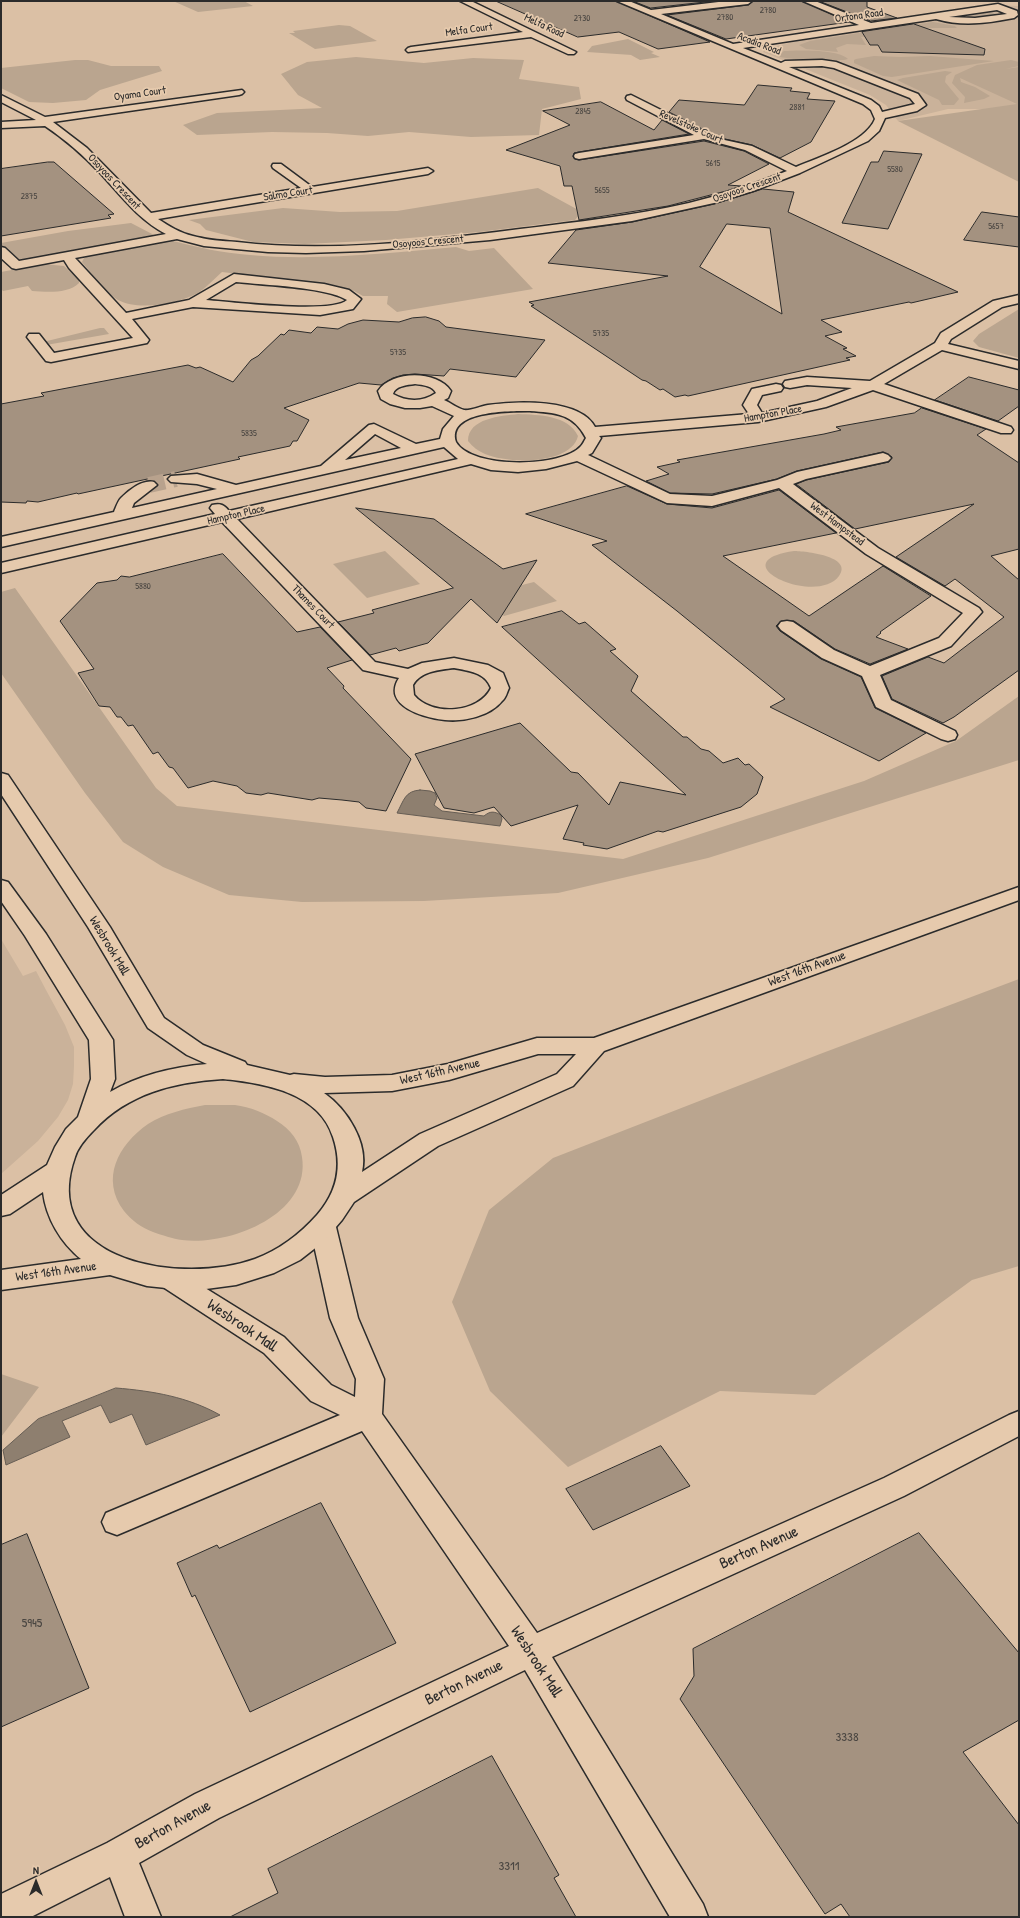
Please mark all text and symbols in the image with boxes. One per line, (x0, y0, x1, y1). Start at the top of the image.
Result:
house number: 2780 (760, 6, 776, 16)
street label: Ortona Road (834, 6, 884, 26)
street label: Melfa Road (522, 11, 566, 41)
house number: 2780 (717, 13, 733, 23)
house number: 2730 (574, 14, 590, 24)
street label: Melfa Court (445, 20, 493, 40)
street label: Acadia Road (735, 30, 783, 58)
street label: Oyama Court (113, 84, 167, 104)
house number: 2881 (789, 103, 805, 113)
house number: 2845 (575, 107, 591, 117)
street label: Revelstoke Court (657, 107, 725, 147)
street label: Osoyoos Crescent (85, 151, 143, 213)
house number: 5615 (706, 159, 720, 169)
house number: 5580 (887, 165, 903, 175)
street label: Osoyoos Crescent (711, 170, 783, 206)
street label: Salmo Court (262, 184, 314, 204)
house number: 5655 (594, 186, 610, 196)
house number: 2875 (21, 192, 37, 202)
house number: 5657 (988, 222, 1004, 232)
street label: Osoyoos Crescent (392, 232, 464, 252)
house number: 5735 (593, 329, 609, 339)
house number: 5735 (390, 348, 406, 358)
street label: Hampton Place (743, 402, 803, 426)
house number: 5835 (241, 429, 257, 439)
street label: West Hampstead (807, 499, 867, 549)
street label: Hampton Place (206, 502, 266, 528)
house number: 5880 (135, 582, 151, 592)
street label: Thames Court (289, 582, 337, 632)
street label: Wesbrook Mall (85, 914, 133, 978)
street label: West 16th Avenue (766, 948, 848, 990)
street label: West 16th Avenue (399, 1055, 481, 1089)
street label: West 16th Avenue (15, 1259, 97, 1285)
street label: Wesbrook Mall (203, 1295, 281, 1357)
street label: Berton Avenue (717, 1522, 801, 1574)
house number: 5945 (22, 1616, 42, 1632)
street label: Wesbrook Mall (506, 1623, 566, 1701)
street label: Berton Avenue (422, 1656, 506, 1710)
house number: 3338 (835, 1730, 859, 1746)
street label: Berton Avenue (132, 1796, 214, 1854)
house number: 3311 (498, 1859, 520, 1875)
north arrow (16, 1862, 56, 1902)
text: N (33, 1863, 39, 1877)

